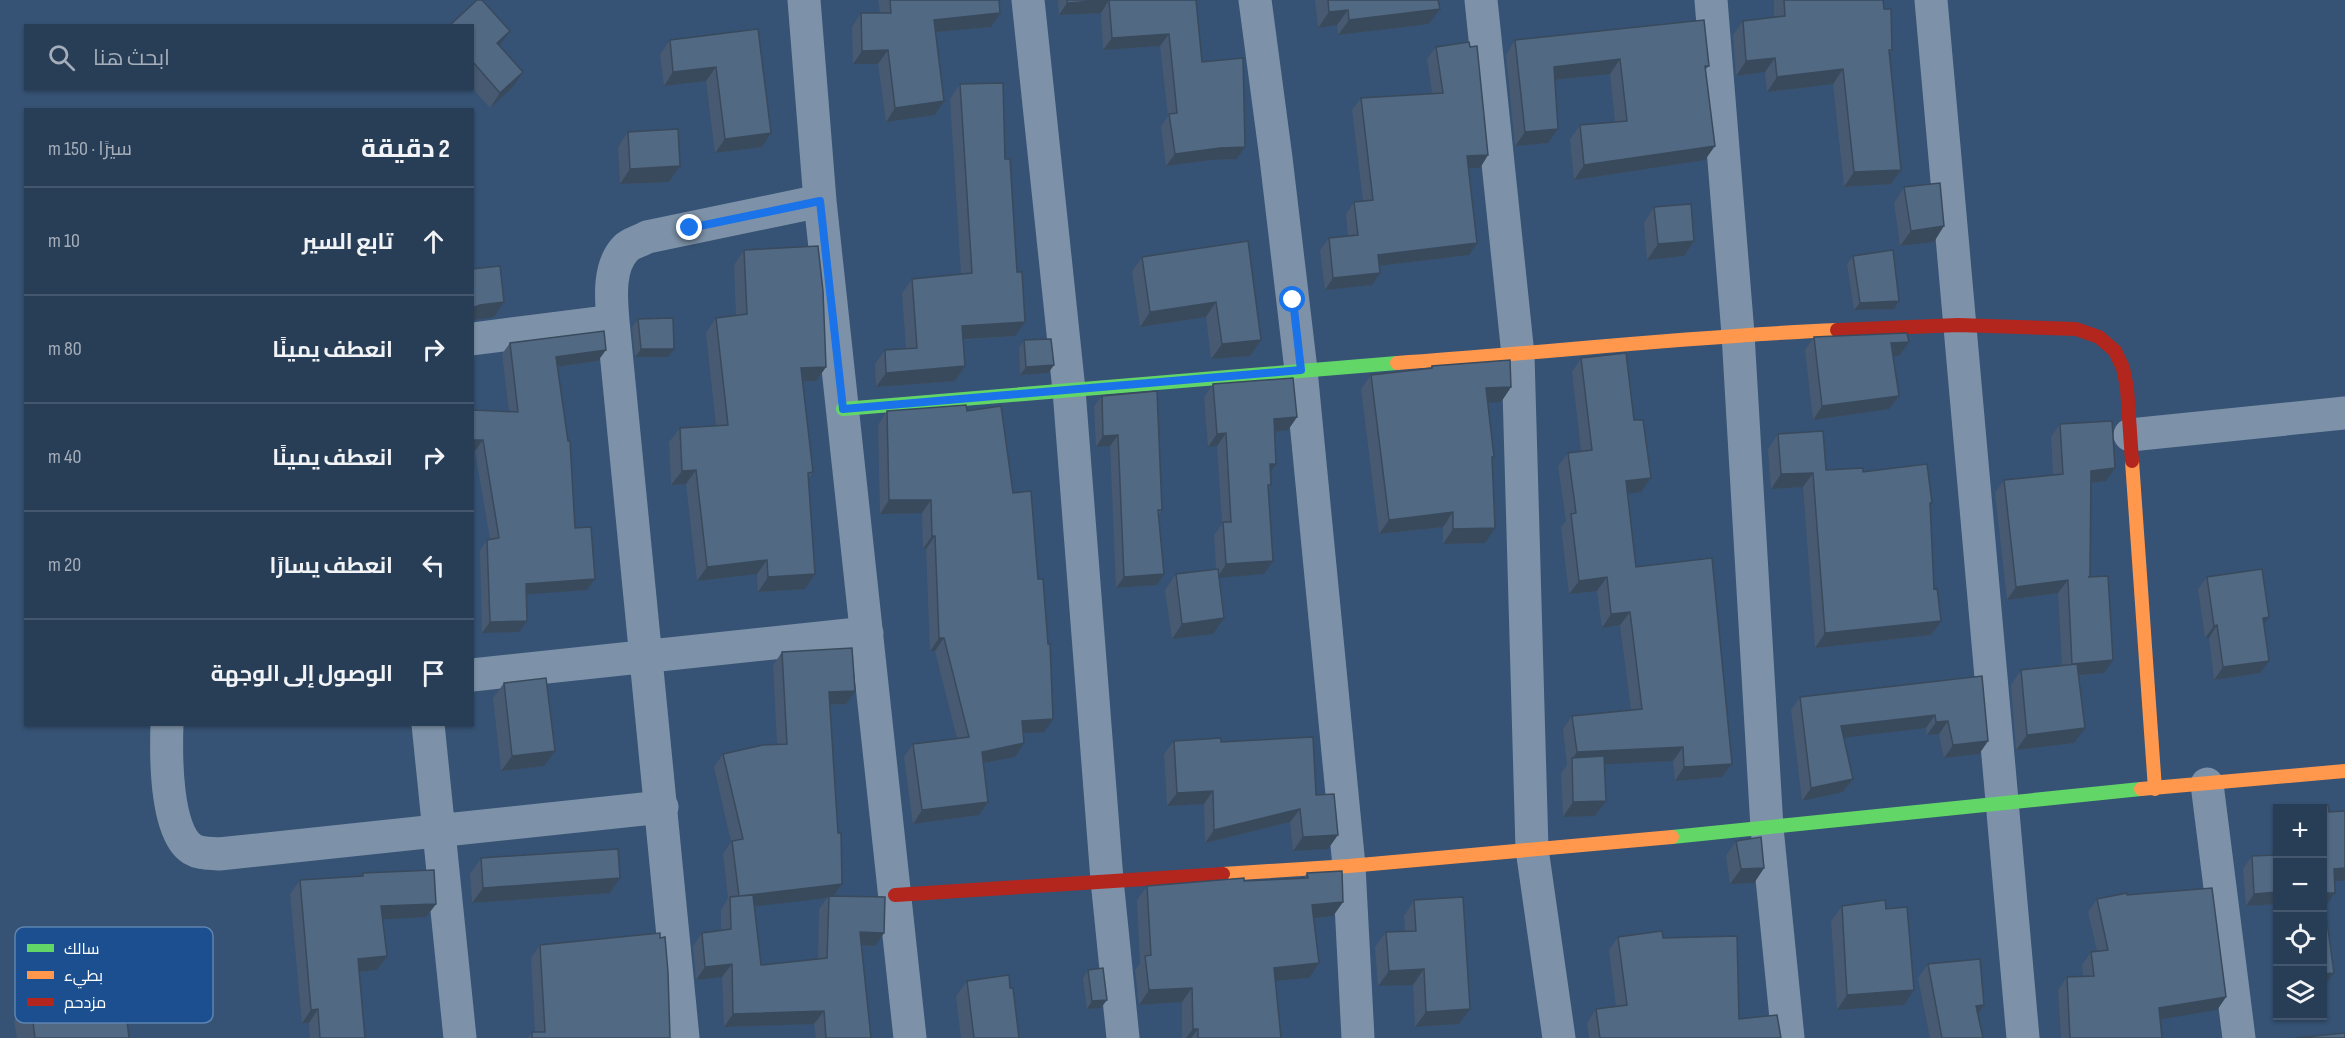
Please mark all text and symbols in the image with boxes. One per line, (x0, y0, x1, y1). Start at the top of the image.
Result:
search box (24, 24, 474, 90)
icon: search (45, 41, 78, 74)
text: ابحث هنا (93, 45, 170, 72)
text: 2 دقيقة (361, 134, 450, 165)
text: سيرًا · 150 m (48, 137, 132, 161)
route end (676, 214, 702, 240)
icon: ahead (417, 225, 450, 258)
text: 10 m (48, 229, 80, 253)
text: تابع السير (302, 229, 393, 256)
route start (1279, 286, 1305, 312)
icon: right (417, 333, 450, 366)
text: 80 m (48, 337, 82, 361)
text: انعطف يمينًا (272, 337, 393, 364)
icon: right (417, 441, 450, 474)
text: 40 m (48, 445, 81, 469)
text: انعطف يمينًا (272, 445, 393, 472)
icon: left (417, 549, 450, 582)
text: 20 m (48, 553, 81, 577)
text: انعطف يسارًا (270, 553, 393, 580)
icon: arrive (417, 657, 450, 690)
text: الوصول إلى الوجهة (211, 661, 393, 688)
map controls (2273, 804, 2327, 1020)
button: + (2273, 804, 2327, 858)
button: − (2273, 858, 2327, 912)
button: locate (2273, 912, 2327, 966)
legend (15, 927, 213, 1023)
text: سالك (64, 940, 99, 959)
button: layers (2273, 966, 2327, 1020)
text: بطيء (64, 967, 103, 989)
text: مزدحم (64, 994, 106, 1014)

